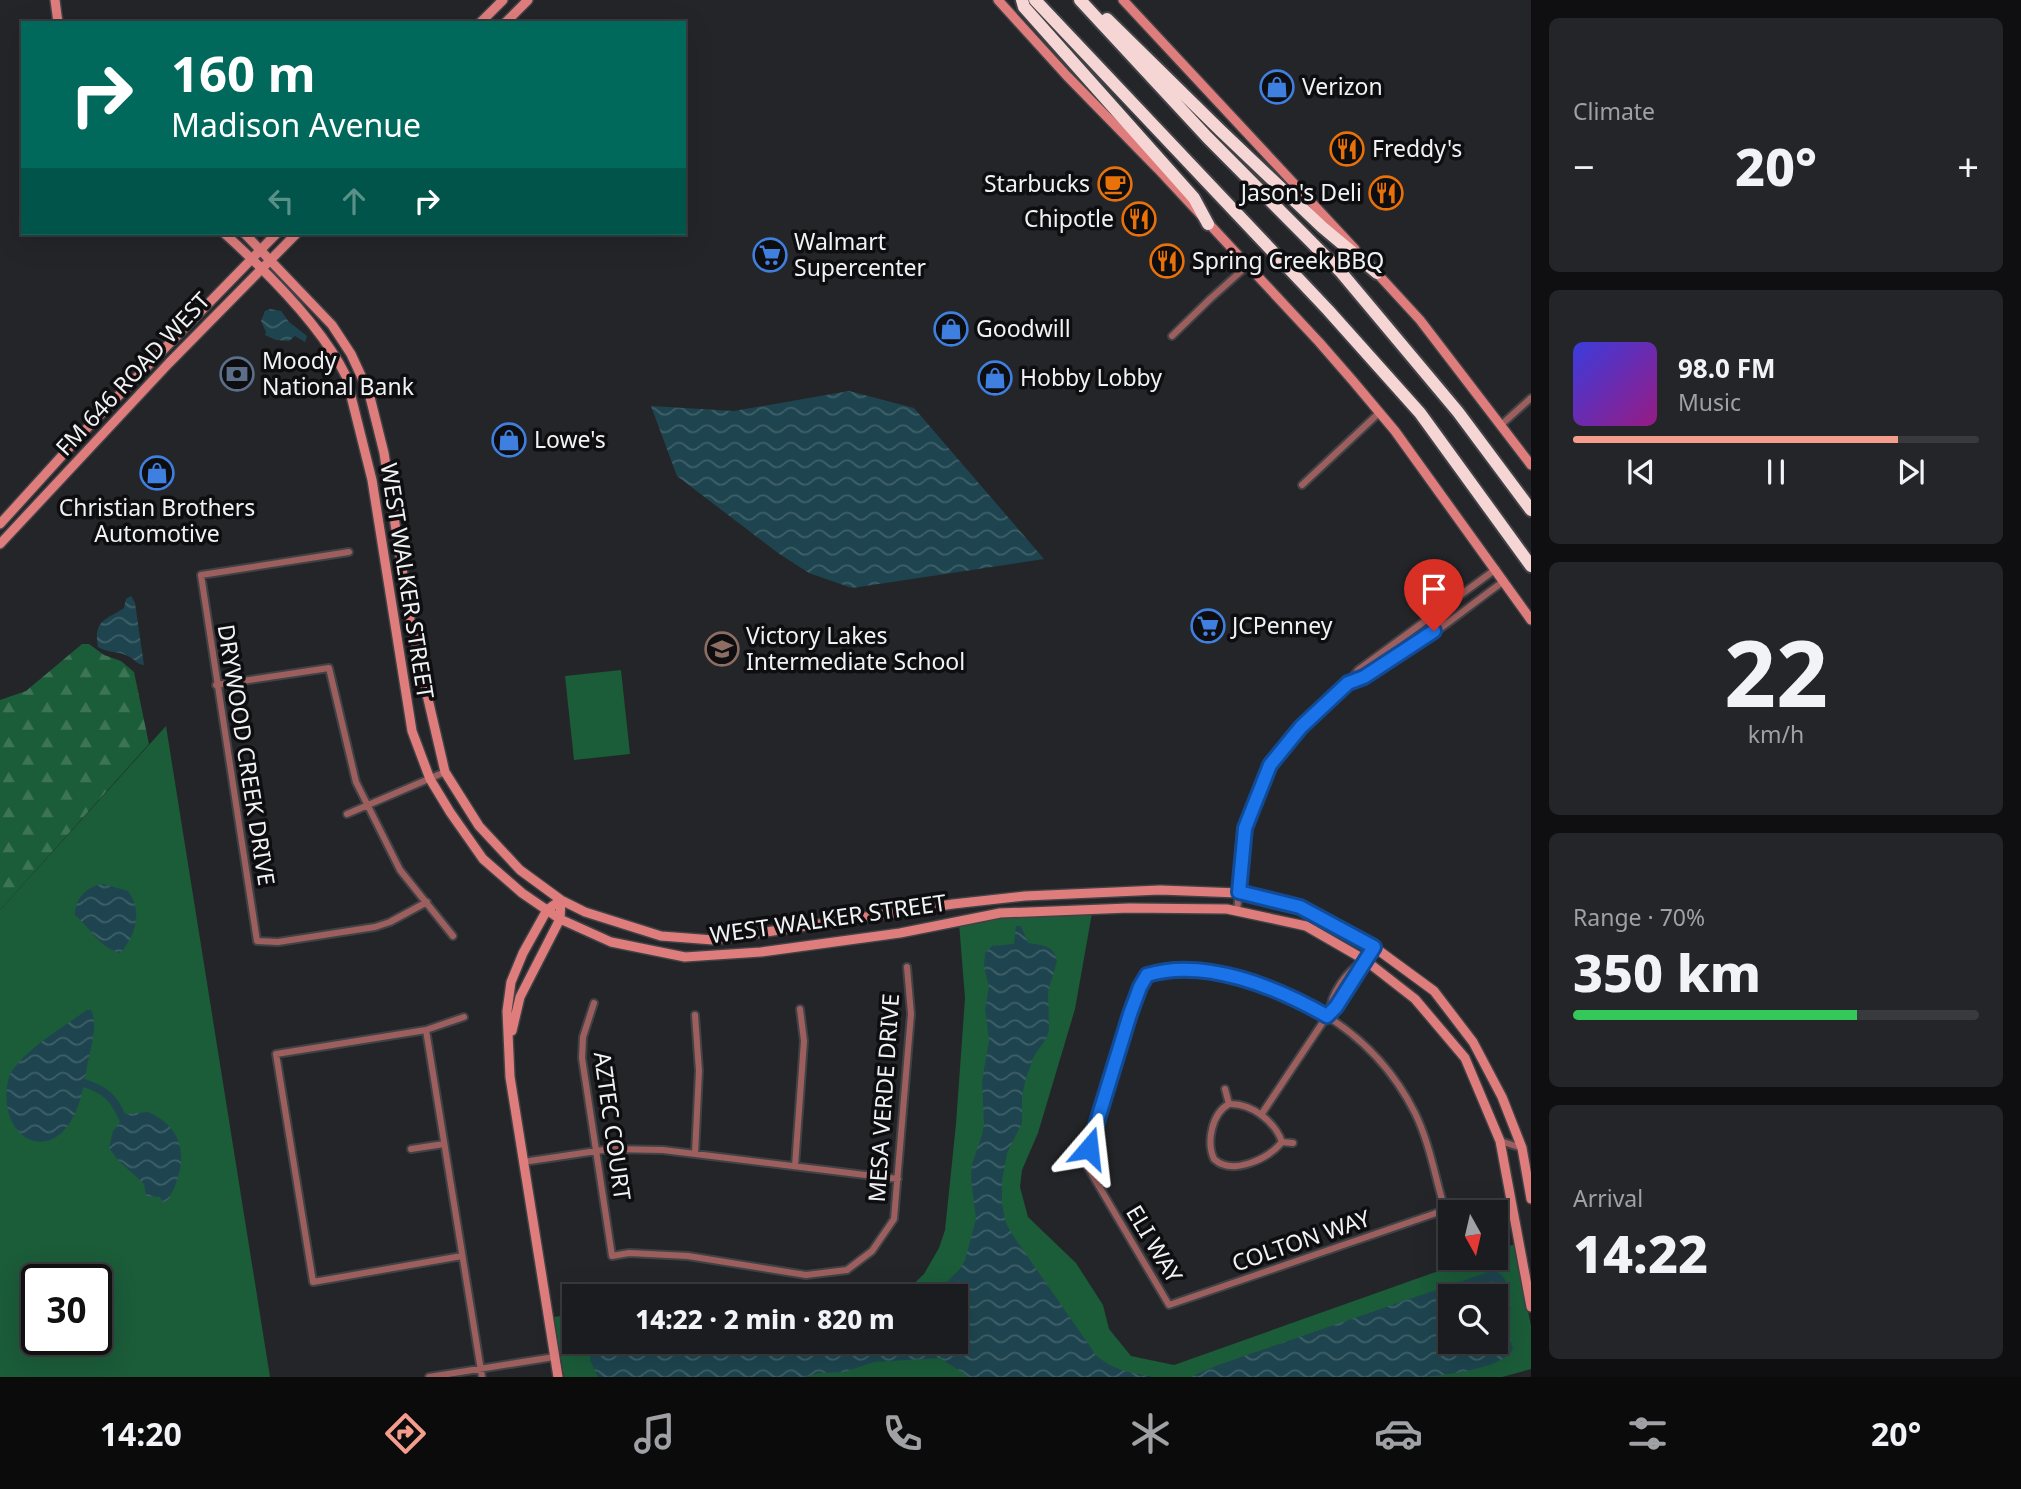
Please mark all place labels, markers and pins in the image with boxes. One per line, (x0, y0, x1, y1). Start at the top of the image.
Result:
shop icon: Verizon (1258, 68, 1296, 106)
place label: Verizon (1302, 70, 1383, 102)
restaurant icon: Freddy's (1328, 130, 1366, 168)
place label: Freddy's (1372, 132, 1462, 164)
cafe icon: Starbucks (1096, 165, 1134, 203)
place label: Starbucks (984, 167, 1090, 199)
restaurant icon: Jason's Deli (1367, 174, 1405, 212)
place label: Jason's Deli (1239, 176, 1362, 208)
restaurant icon: Chipotle (1120, 200, 1158, 238)
place label: Chipotle (1024, 202, 1114, 234)
place label: Walmart Supercenter (794, 225, 926, 283)
supermarket icon: Walmart Supercenter (751, 236, 789, 274)
restaurant icon: Spring Creek BBQ (1148, 242, 1186, 280)
place label: Spring Creek BBQ (1192, 244, 1384, 276)
shop icon: Goodwill (932, 310, 970, 348)
place label: Goodwill (976, 312, 1071, 344)
place label: Moody National Bank (262, 344, 415, 402)
bank icon: Moody National Bank (218, 355, 256, 393)
shop icon: Hobby Lobby (976, 359, 1014, 397)
place label: Hobby Lobby (1020, 361, 1162, 393)
shop icon: Lowe's (490, 421, 528, 459)
place label: Lowe's (534, 423, 606, 455)
shop icon: Christian Brothers Automotive (138, 454, 176, 492)
place label: Christian Brothers Automotive (59, 491, 255, 549)
pin (1404, 559, 1464, 631)
supermarket icon: JCPenney (1189, 607, 1227, 645)
place label: JCPenney (1230, 609, 1333, 641)
place label: Victory Lakes Intermediate School (746, 619, 965, 677)
school or university icon: Victory Lakes Intermediate School (703, 630, 741, 668)

